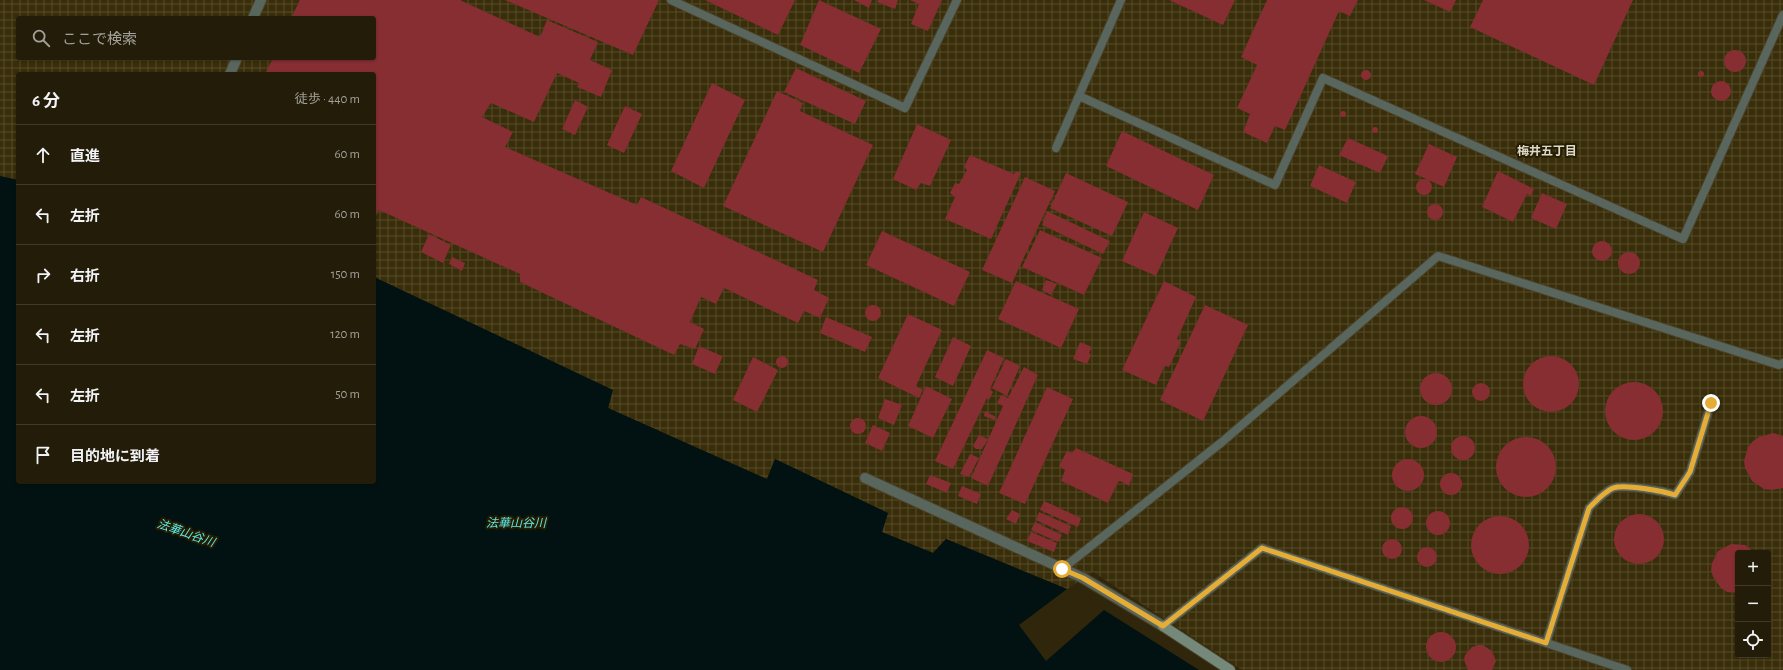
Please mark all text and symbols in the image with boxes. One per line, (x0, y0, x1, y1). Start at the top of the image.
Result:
search box (16, 16, 376, 60)
icon: search (30, 27, 52, 49)
text: ここで検索 (62, 32, 137, 47)
text: 6 分 (32, 92, 60, 109)
text: 徒歩 · 440 m (295, 93, 360, 106)
icon: ahead (32, 144, 54, 166)
district label: 梅井五丁目 (1517, 144, 1577, 157)
text: 60 m (334, 148, 360, 161)
text: 直進 (70, 149, 100, 164)
icon: left (32, 204, 54, 226)
text: 60 m (334, 208, 360, 221)
text: 左折 (70, 209, 100, 224)
icon: right (32, 264, 54, 286)
text: 150 m (331, 268, 360, 281)
text: 右折 (70, 269, 100, 284)
icon: left (32, 324, 54, 346)
text: 120 m (330, 328, 360, 341)
text: 左折 (70, 329, 100, 344)
icon: left (32, 384, 54, 406)
text: 50 m (335, 388, 360, 401)
text: 左折 (70, 389, 100, 404)
route end (1702, 394, 1720, 412)
icon: arrive (32, 444, 54, 466)
text: 目的地に到着 (70, 449, 160, 464)
water label: 法華山谷川 (486, 516, 548, 529)
water label: 法華山谷川 (156, 517, 219, 549)
map controls (1735, 550, 1771, 658)
button: + (1735, 550, 1771, 586)
route start (1053, 560, 1071, 578)
button: − (1735, 586, 1771, 622)
button: locate (1735, 622, 1771, 658)

